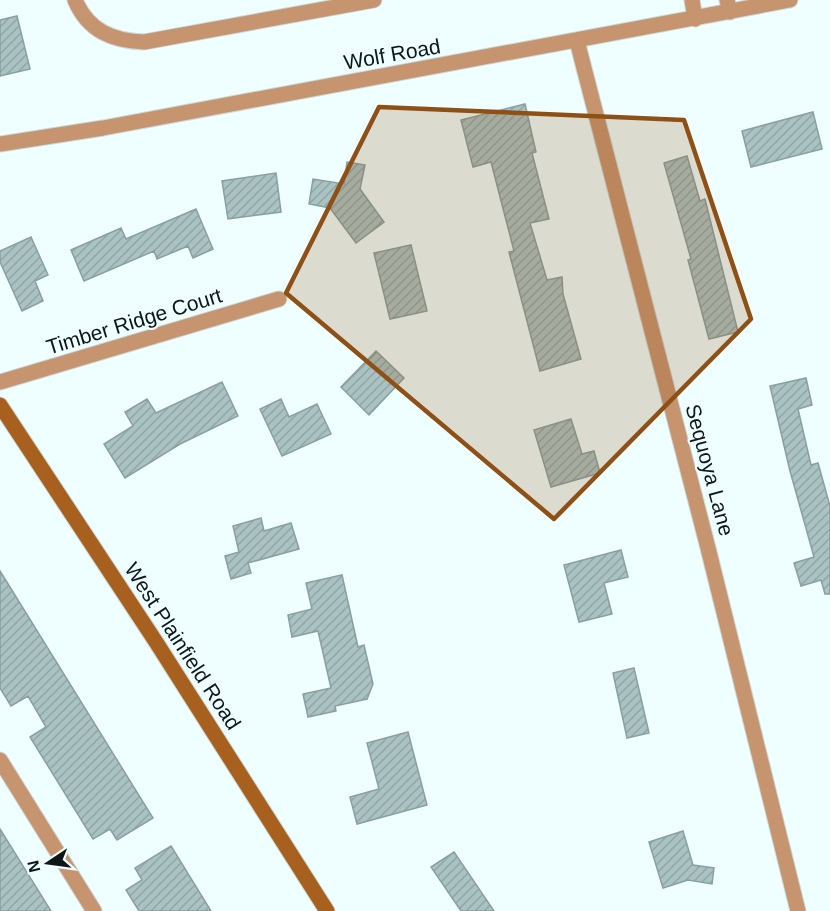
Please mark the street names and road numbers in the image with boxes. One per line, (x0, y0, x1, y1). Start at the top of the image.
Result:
street label: Wolf Road (342, 34, 442, 74)
street label: Timber Ridge Court (43, 283, 225, 359)
street label: Sequoya Lane (681, 402, 739, 538)
street label: West Plainfield Road (120, 558, 246, 734)

